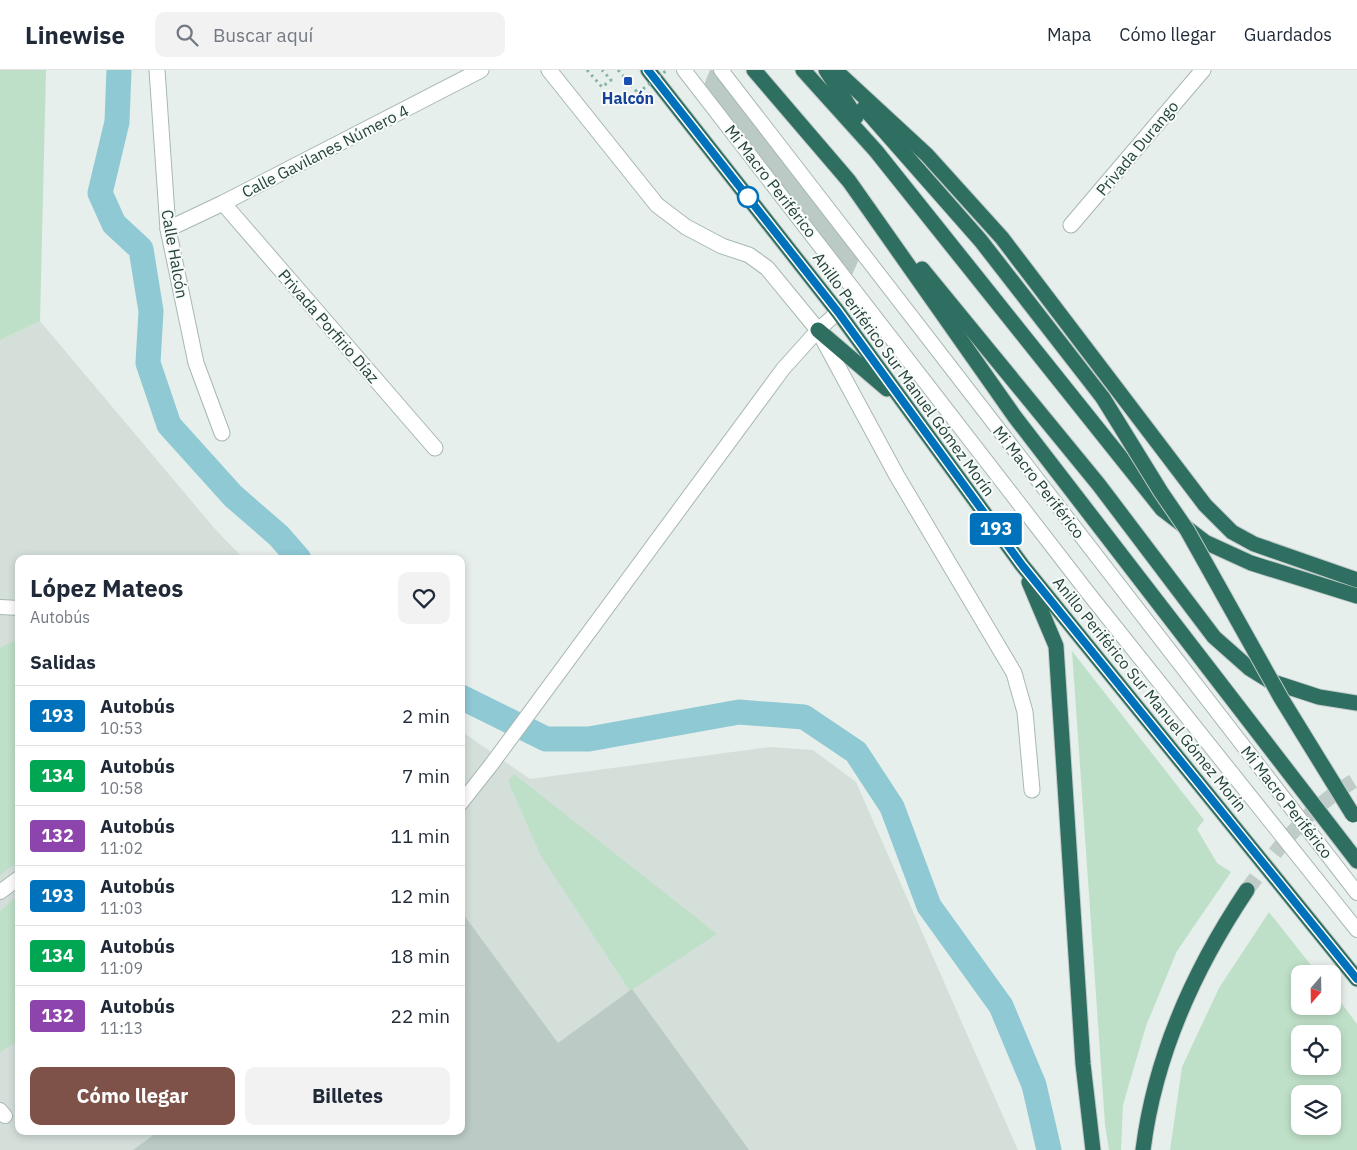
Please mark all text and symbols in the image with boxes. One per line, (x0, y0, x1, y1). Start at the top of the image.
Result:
search box (155, 12, 505, 57)
text: Linewise (25, 19, 125, 51)
icon: search (173, 21, 201, 49)
text: Buscar aquí (213, 23, 313, 47)
text: Mapa (1047, 23, 1091, 46)
text: Cómo llegar (1119, 23, 1216, 46)
text: Guardados (1244, 23, 1332, 46)
marker: Halcón (622, 75, 634, 87)
place label: Halcón (602, 88, 654, 108)
street label: Privada Durango (1091, 96, 1183, 200)
street label: Calle Gavilanes Número 4 (238, 100, 412, 202)
street label: Mi Macro Periférico (721, 121, 821, 241)
unlabelled marker (737, 186, 759, 208)
street label: Calle Halcón (157, 208, 193, 300)
street label: Anillo Periférico Sur Manuel Gómez Morín (809, 248, 999, 500)
street label: Privada Porfirio Díaz (274, 265, 384, 387)
street label: Mi Macro Periférico (989, 422, 1089, 542)
line badge: 193 (967, 513, 1025, 545)
text: 193 (980, 517, 1012, 540)
text: López Mateos (30, 572, 183, 604)
button: heart (398, 572, 450, 624)
street label: Anillo Periférico Sur Manuel Gómez Morín (1049, 572, 1251, 816)
text: Autobús (30, 607, 90, 627)
text: Salidas (30, 650, 96, 674)
text: Autobús (100, 694, 175, 718)
text: 193 (41, 704, 74, 727)
text: 2 min (402, 704, 450, 728)
text: 10:53 (100, 718, 143, 738)
street label: Mi Macro Periférico (1237, 742, 1337, 862)
text: Autobús (100, 754, 175, 778)
text: 134 (41, 764, 74, 787)
text: 7 min (402, 764, 450, 788)
text: 10:58 (100, 778, 143, 798)
text: Autobús (100, 814, 175, 838)
text: 132 (41, 824, 74, 847)
text: 11 min (391, 824, 450, 848)
text: 11:02 (100, 838, 143, 858)
text: Autobús (100, 874, 175, 898)
text: 193 (41, 884, 74, 907)
text: 12 min (391, 884, 450, 908)
text: 11:03 (100, 898, 143, 918)
text: Autobús (100, 934, 175, 958)
text: 134 (41, 944, 74, 967)
text: 18 min (391, 944, 450, 968)
text: 11:09 (100, 958, 143, 978)
north arrow (1291, 965, 1341, 1015)
map controls (1291, 965, 1341, 1135)
text: Autobús (100, 994, 175, 1018)
text: 132 (41, 1004, 74, 1027)
text: 22 min (391, 1004, 450, 1028)
text: 11:13 (100, 1018, 143, 1038)
button: locate (1291, 1025, 1341, 1075)
button: Cómo llegar (30, 1067, 235, 1125)
button: Billetes (245, 1067, 450, 1125)
button: layers (1291, 1085, 1341, 1135)

